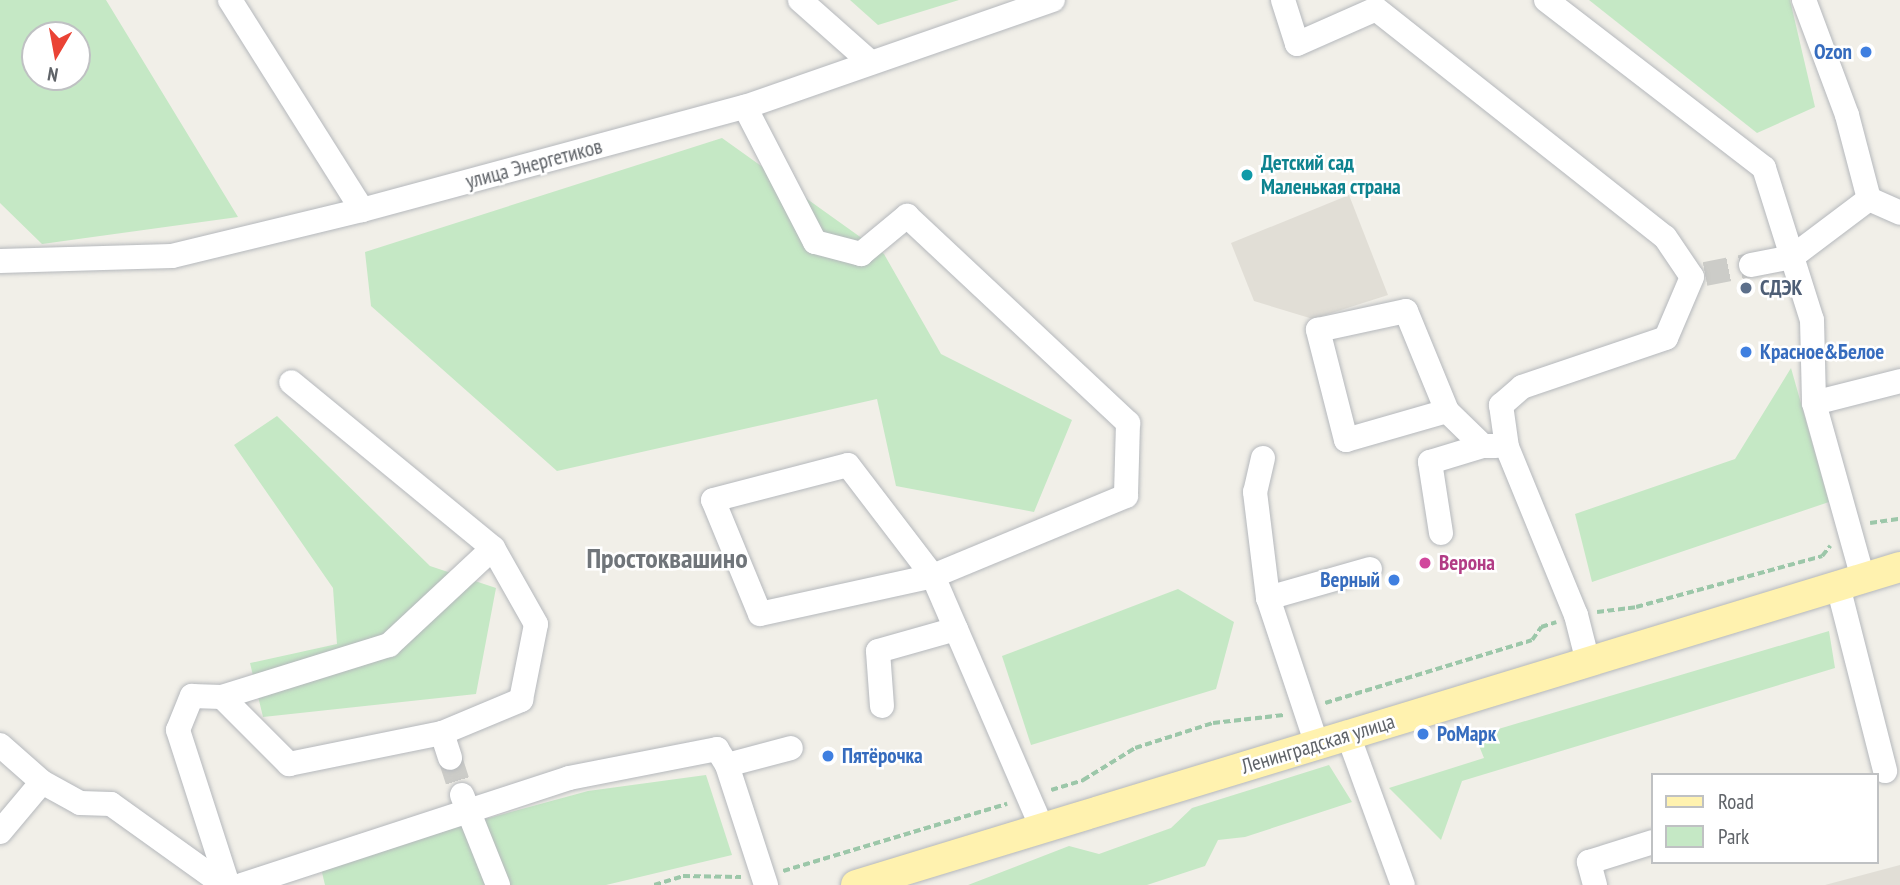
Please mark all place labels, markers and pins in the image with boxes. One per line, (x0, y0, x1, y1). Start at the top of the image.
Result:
place label: Ozon (1814, 39, 1852, 65)
marker: Ozon (1858, 44, 1874, 60)
place label: Детский сад Маленькая страна (1261, 150, 1401, 200)
marker: Детский сад Маленькая страна (1239, 167, 1255, 183)
place label: СДЭК (1760, 275, 1802, 301)
marker: СДЭК (1738, 280, 1754, 296)
place label: Красное&Белое (1760, 339, 1884, 365)
marker: Красное&Белое (1738, 344, 1754, 360)
place label: Верона (1439, 550, 1495, 576)
marker: Верона (1417, 555, 1433, 571)
place label: Верный (1320, 567, 1380, 593)
marker: Верный (1386, 572, 1402, 588)
place label: РоМарк (1437, 721, 1496, 747)
marker: РоМарк (1415, 726, 1431, 742)
place label: Пятёрочка (842, 743, 923, 769)
marker: Пятёрочка (820, 748, 836, 764)

